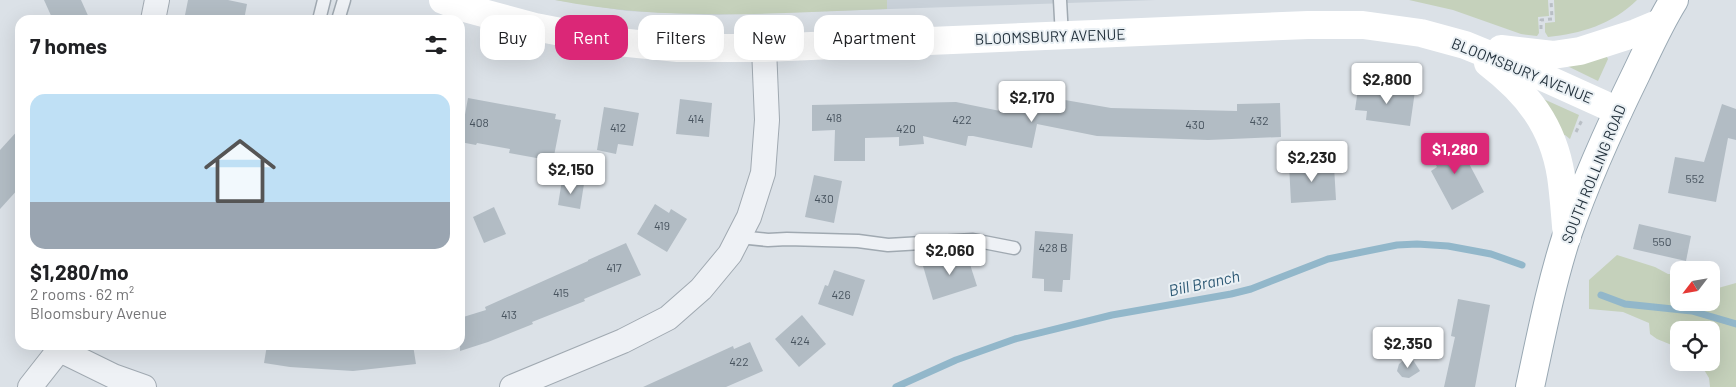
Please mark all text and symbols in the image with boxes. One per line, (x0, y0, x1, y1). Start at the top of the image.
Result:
chip: Buy (480, 15, 545, 60)
chip: Rent (555, 15, 628, 60)
chip: Filters (638, 15, 724, 60)
chip: New (734, 15, 804, 60)
chip: Apartment (814, 15, 934, 60)
street label: BLOOMSBURY AVENUE (974, 24, 1126, 48)
icon: filters (422, 31, 450, 59)
text: 7 homes (30, 33, 107, 58)
street label: BLOOMSBURY AVENUE (1449, 34, 1596, 107)
pin: $2,800 (1346, 62, 1428, 105)
text: $2,800 (1362, 69, 1412, 88)
pin: $2,170 (991, 80, 1073, 123)
text: $2,170 (1009, 87, 1055, 106)
street label: SOUTH ROLLING ROAD (1557, 102, 1629, 246)
house number: 418 (826, 110, 842, 124)
house number: 414 (688, 111, 704, 125)
house number: 422 (952, 112, 972, 126)
house number: 432 (1249, 113, 1269, 127)
house number: 408 (469, 115, 489, 129)
house number: 430 (1185, 117, 1205, 131)
house number: 412 (610, 120, 626, 134)
house number: 420 (896, 121, 916, 135)
icon: home (195, 126, 285, 216)
pin: $1,280 (1414, 132, 1496, 175)
text: $1,280 (1432, 139, 1478, 158)
pin: $2,230 (1271, 140, 1353, 183)
text: $2,230 (1288, 147, 1336, 166)
pin: $2,150 (530, 152, 612, 195)
text: $2,150 (548, 159, 594, 178)
house number: 552 (1686, 171, 1704, 185)
house number: 430 (814, 191, 834, 205)
house number: 419 (654, 218, 670, 232)
pin: $2,060 (909, 234, 991, 276)
house number: 550 (1652, 234, 1672, 248)
text: $2,060 (926, 240, 974, 259)
house number: 428 B (1038, 240, 1068, 254)
text: $1,280/mo (30, 259, 129, 284)
house number: 417 (606, 260, 622, 274)
north arrow (1670, 261, 1720, 311)
map controls (1670, 261, 1720, 371)
water label: Bill Branch (1167, 266, 1241, 299)
text: 2 rooms · 62 m² (30, 284, 134, 303)
house number: 415 (553, 285, 569, 299)
house number: 426 (831, 287, 851, 301)
text: Bloomsbury Avenue (30, 303, 167, 322)
house number: 413 (501, 307, 517, 321)
button: locate (1670, 321, 1720, 371)
pin: $2,350 (1367, 326, 1449, 369)
house number: 424 (790, 333, 810, 347)
text: $2,350 (1384, 333, 1432, 352)
house number: 422 (729, 354, 749, 368)

